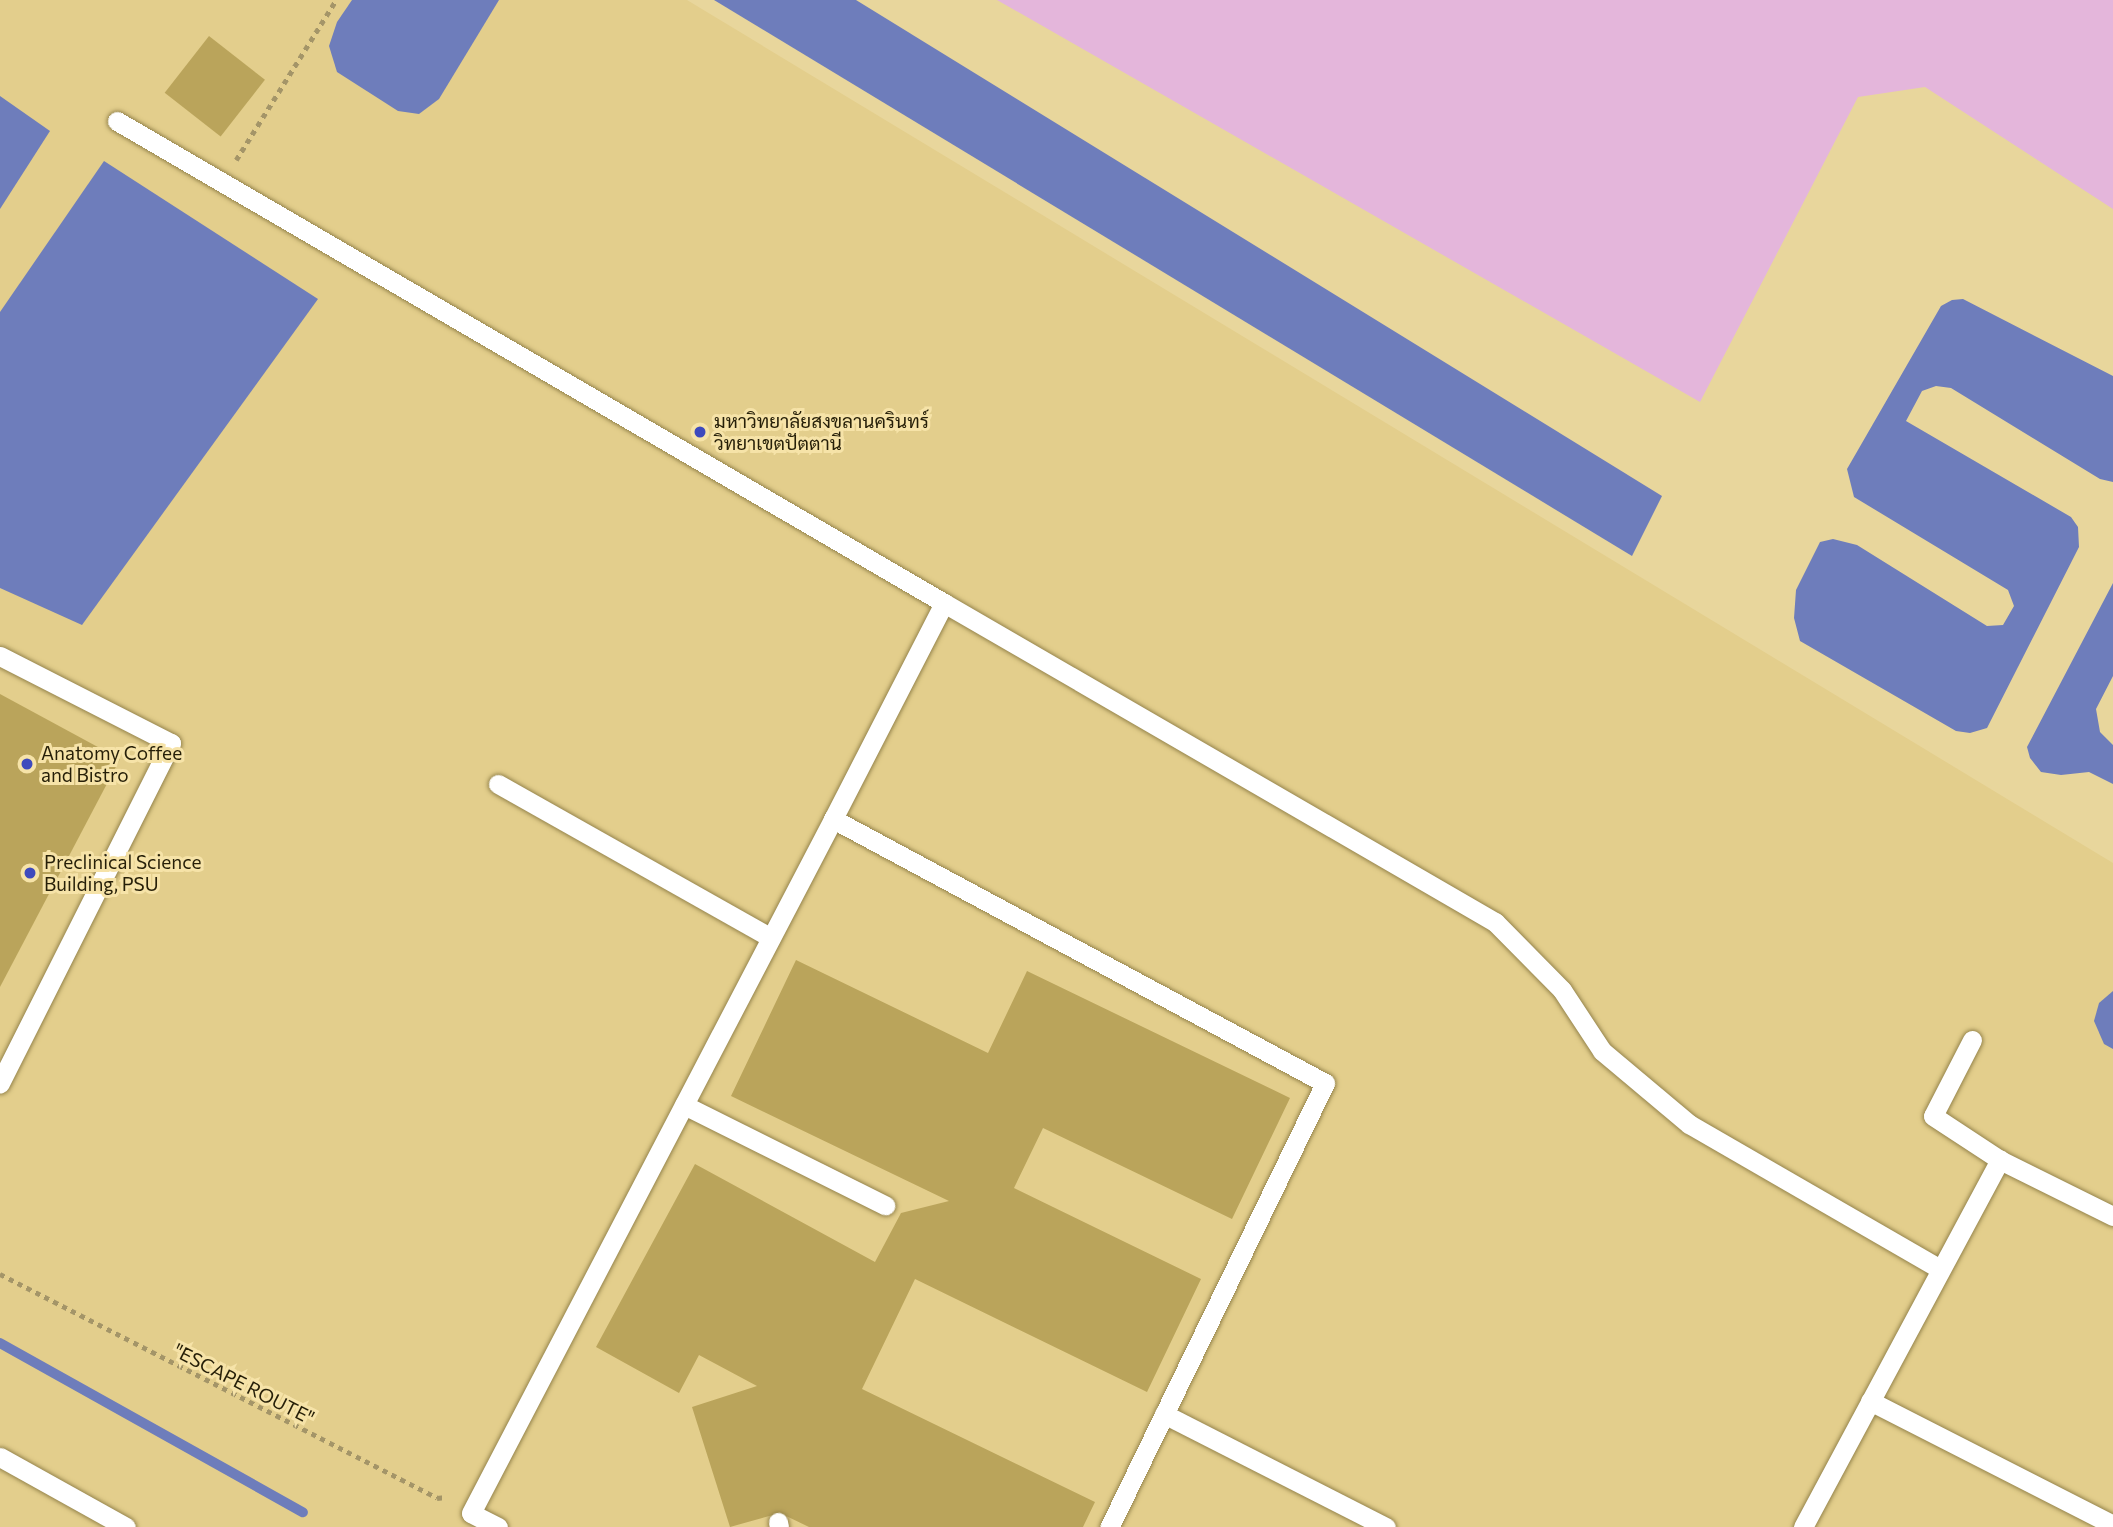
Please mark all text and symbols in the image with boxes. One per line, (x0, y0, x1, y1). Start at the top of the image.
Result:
place label: มหาวิทยาลัยสงขลานครินทร์ วิทยาเขตปัตตานี (714, 410, 929, 454)
marker: มหาวิทยาลัยสงขลานครินทร์ วิทยาเขตปัตตานี (692, 424, 708, 440)
place label: Anatomy Coffee and Bistro (41, 742, 182, 786)
marker: Anatomy Coffee and Bistro (19, 756, 35, 772)
place label: Preclinical Science Building, PSU (44, 851, 202, 895)
marker: Preclinical Science Building, PSU (22, 865, 38, 881)
street label: "ESCAPE ROUTE" (170, 1339, 318, 1429)

